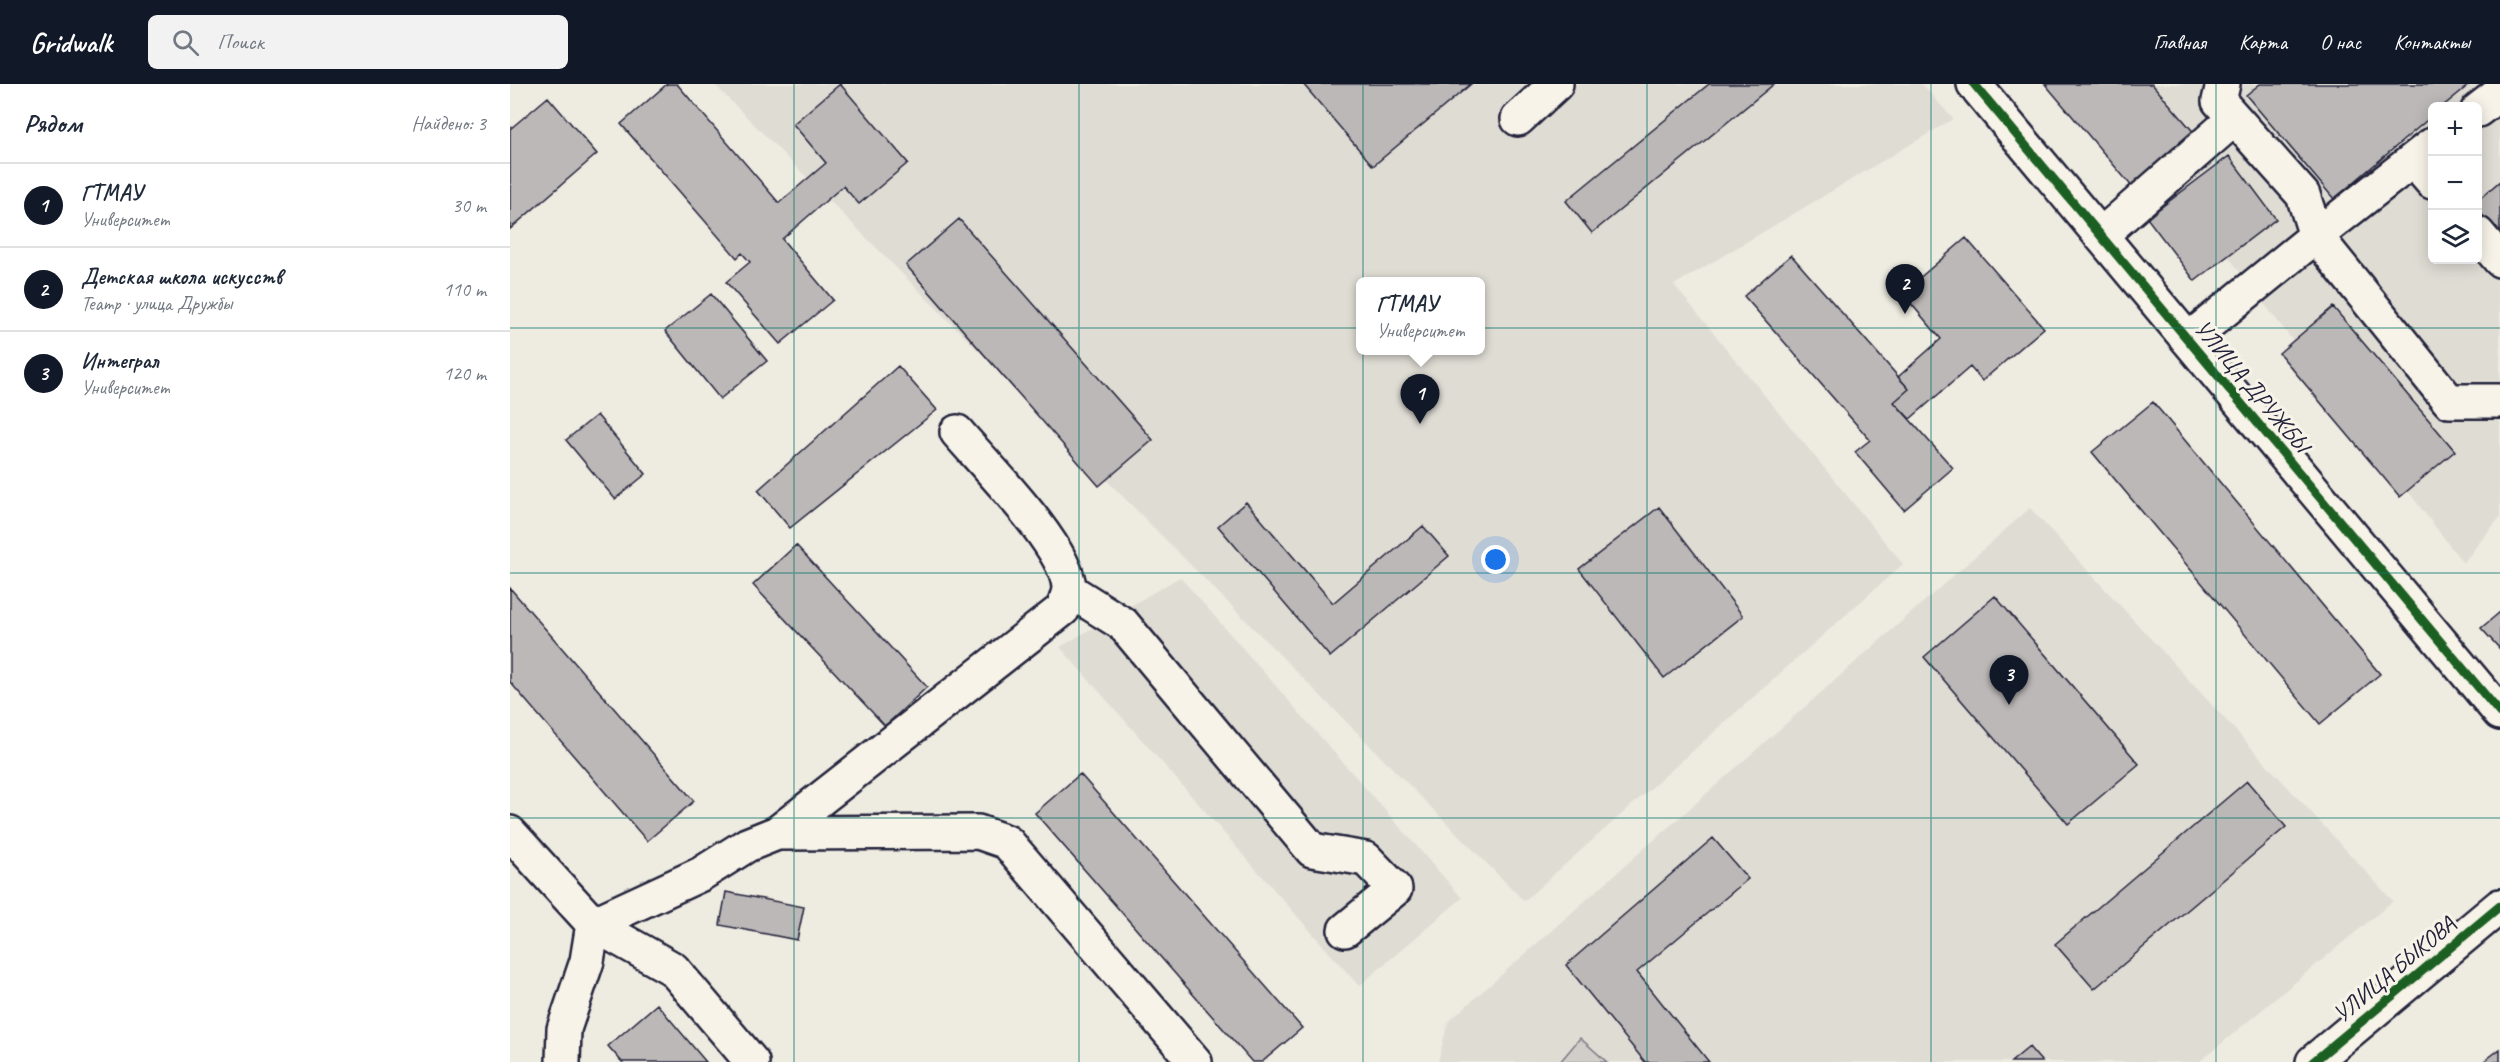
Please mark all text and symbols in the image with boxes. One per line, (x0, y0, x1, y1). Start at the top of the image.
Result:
search box (148, 15, 568, 69)
text: Gridwalk (30, 25, 112, 60)
icon: search (169, 26, 202, 59)
text: Поиск (217, 28, 264, 56)
text: Главная (2153, 29, 2206, 55)
text: Карта (2239, 29, 2287, 55)
text: О нас (2320, 29, 2361, 55)
text: Контакты (2394, 29, 2470, 55)
map controls (2428, 102, 2482, 264)
button: + (2428, 102, 2482, 156)
text: Рядом (24, 107, 82, 140)
text: Найдено: 3 (411, 111, 486, 136)
button: − (2428, 156, 2482, 210)
text: ГТМАУ (81, 179, 143, 207)
text: 1 (39, 193, 48, 218)
text: 30 m (452, 193, 486, 218)
text: Университет (81, 207, 170, 232)
button: layers (2428, 210, 2482, 264)
text: Детская школа искусств (81, 263, 282, 291)
pin: 2 (1886, 264, 1924, 314)
text: 2 (39, 277, 48, 302)
text: 110 m (443, 277, 486, 302)
popup (1356, 277, 1485, 355)
text: ГТМАУ (1376, 290, 1438, 318)
text: Театр · улица Дружбы (81, 291, 232, 316)
street label: УЛИЦА ДРУЖБЫ (2188, 314, 2319, 462)
text: Университет (1376, 318, 1465, 343)
text: Интеграл (81, 347, 159, 375)
text: 3 (39, 361, 48, 386)
text: 120 m (443, 361, 486, 386)
pin: 1 (1400, 374, 1440, 424)
text: Университет (81, 375, 170, 400)
your location (1481, 545, 1510, 574)
pin: 3 (1990, 656, 2028, 705)
street label: УЛИЦА БЫКОВА (2327, 908, 2462, 1029)

